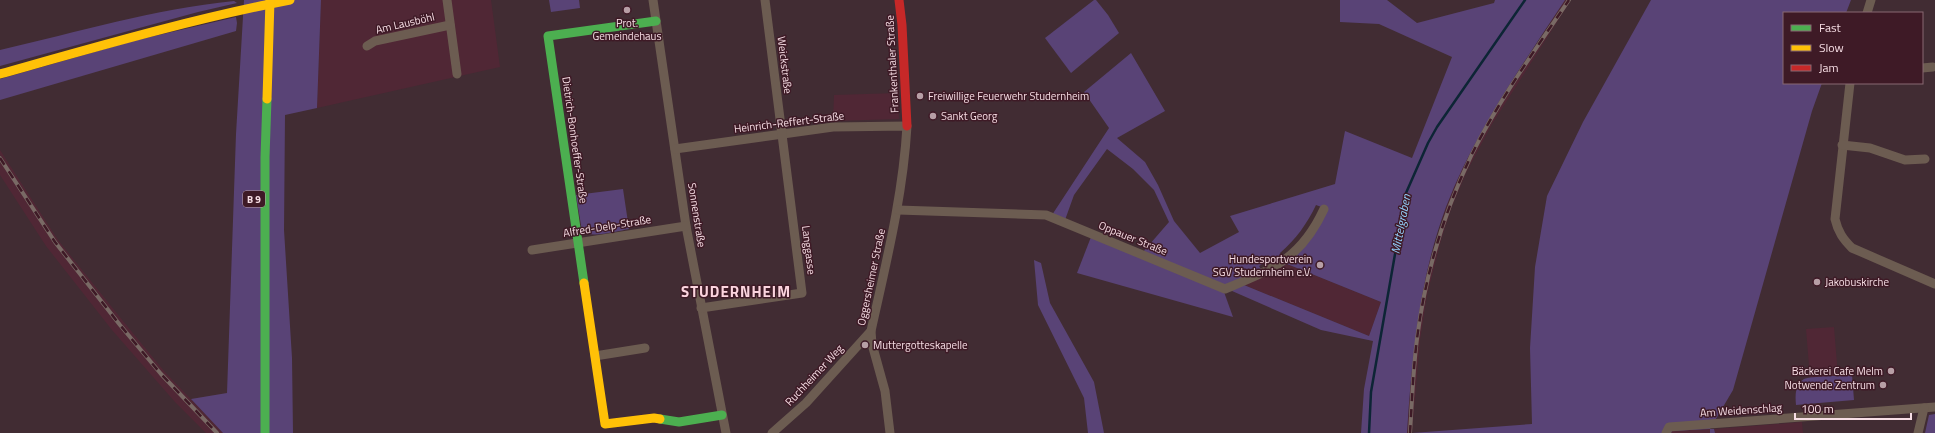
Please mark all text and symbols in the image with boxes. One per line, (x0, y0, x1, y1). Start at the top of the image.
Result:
marker: Prot. Gemeindehaus (622, 5, 632, 15)
street label: Am Lausböhl (374, 8, 436, 38)
legend (1783, 12, 1923, 84)
street label: Frankenthaler Straße (881, 14, 903, 113)
place label: Prot. Gemeindehaus (592, 15, 662, 44)
text: Fast (1819, 18, 1842, 37)
street label: Weickstraße (774, 35, 797, 95)
text: Slow (1819, 38, 1844, 57)
text: Jam (1819, 58, 1839, 77)
street label: Dietrich-Bonhoeffer-Straße (558, 76, 592, 205)
place label: Freiwillige Feuerwehr Studernheim (928, 88, 1089, 104)
marker: Freiwillige Feuerwehr Studernheim (915, 91, 925, 101)
street label: Heinrich-Reffert-Straße (733, 107, 845, 137)
place label: Sankt Georg (941, 108, 998, 124)
marker: Sankt Georg (928, 111, 938, 121)
street label: Sonnenstraße (684, 182, 710, 249)
road number: B 9 (243, 191, 265, 207)
water label: Mittelgraben (1385, 191, 1416, 255)
street label: Alfred-Delp-Straße (562, 211, 653, 241)
street label: Oppauer Straße (1096, 217, 1170, 259)
street label: Langgasse (798, 225, 820, 276)
street label: Oggersheimer Straße (853, 227, 889, 327)
place label: Hundesportverein SGV Studernheim e.V. (1213, 251, 1312, 280)
marker: Hundesportverein SGV Studernheim e.V. (1315, 260, 1325, 270)
place label: Jakobuskirche (1825, 274, 1889, 290)
marker: Jakobuskirche (1812, 277, 1822, 287)
district label: STUDERNHEIM (681, 280, 791, 303)
place label: Muttergotteskapelle (873, 337, 968, 353)
street label: Ruchheimer Weg (781, 340, 847, 409)
marker: Muttergotteskapelle (860, 340, 870, 350)
place label: Bäckerei Cafe Melm (1792, 363, 1883, 379)
marker: Bäckerei Cafe Melm (1886, 366, 1896, 376)
place label: Notwende Zentrum (1784, 377, 1875, 393)
marker: Notwende Zentrum (1878, 380, 1888, 390)
scale bar (1795, 395, 1911, 421)
street label: Am Weidenschlag (1699, 399, 1783, 421)
text: 100 m (1801, 399, 1834, 418)

